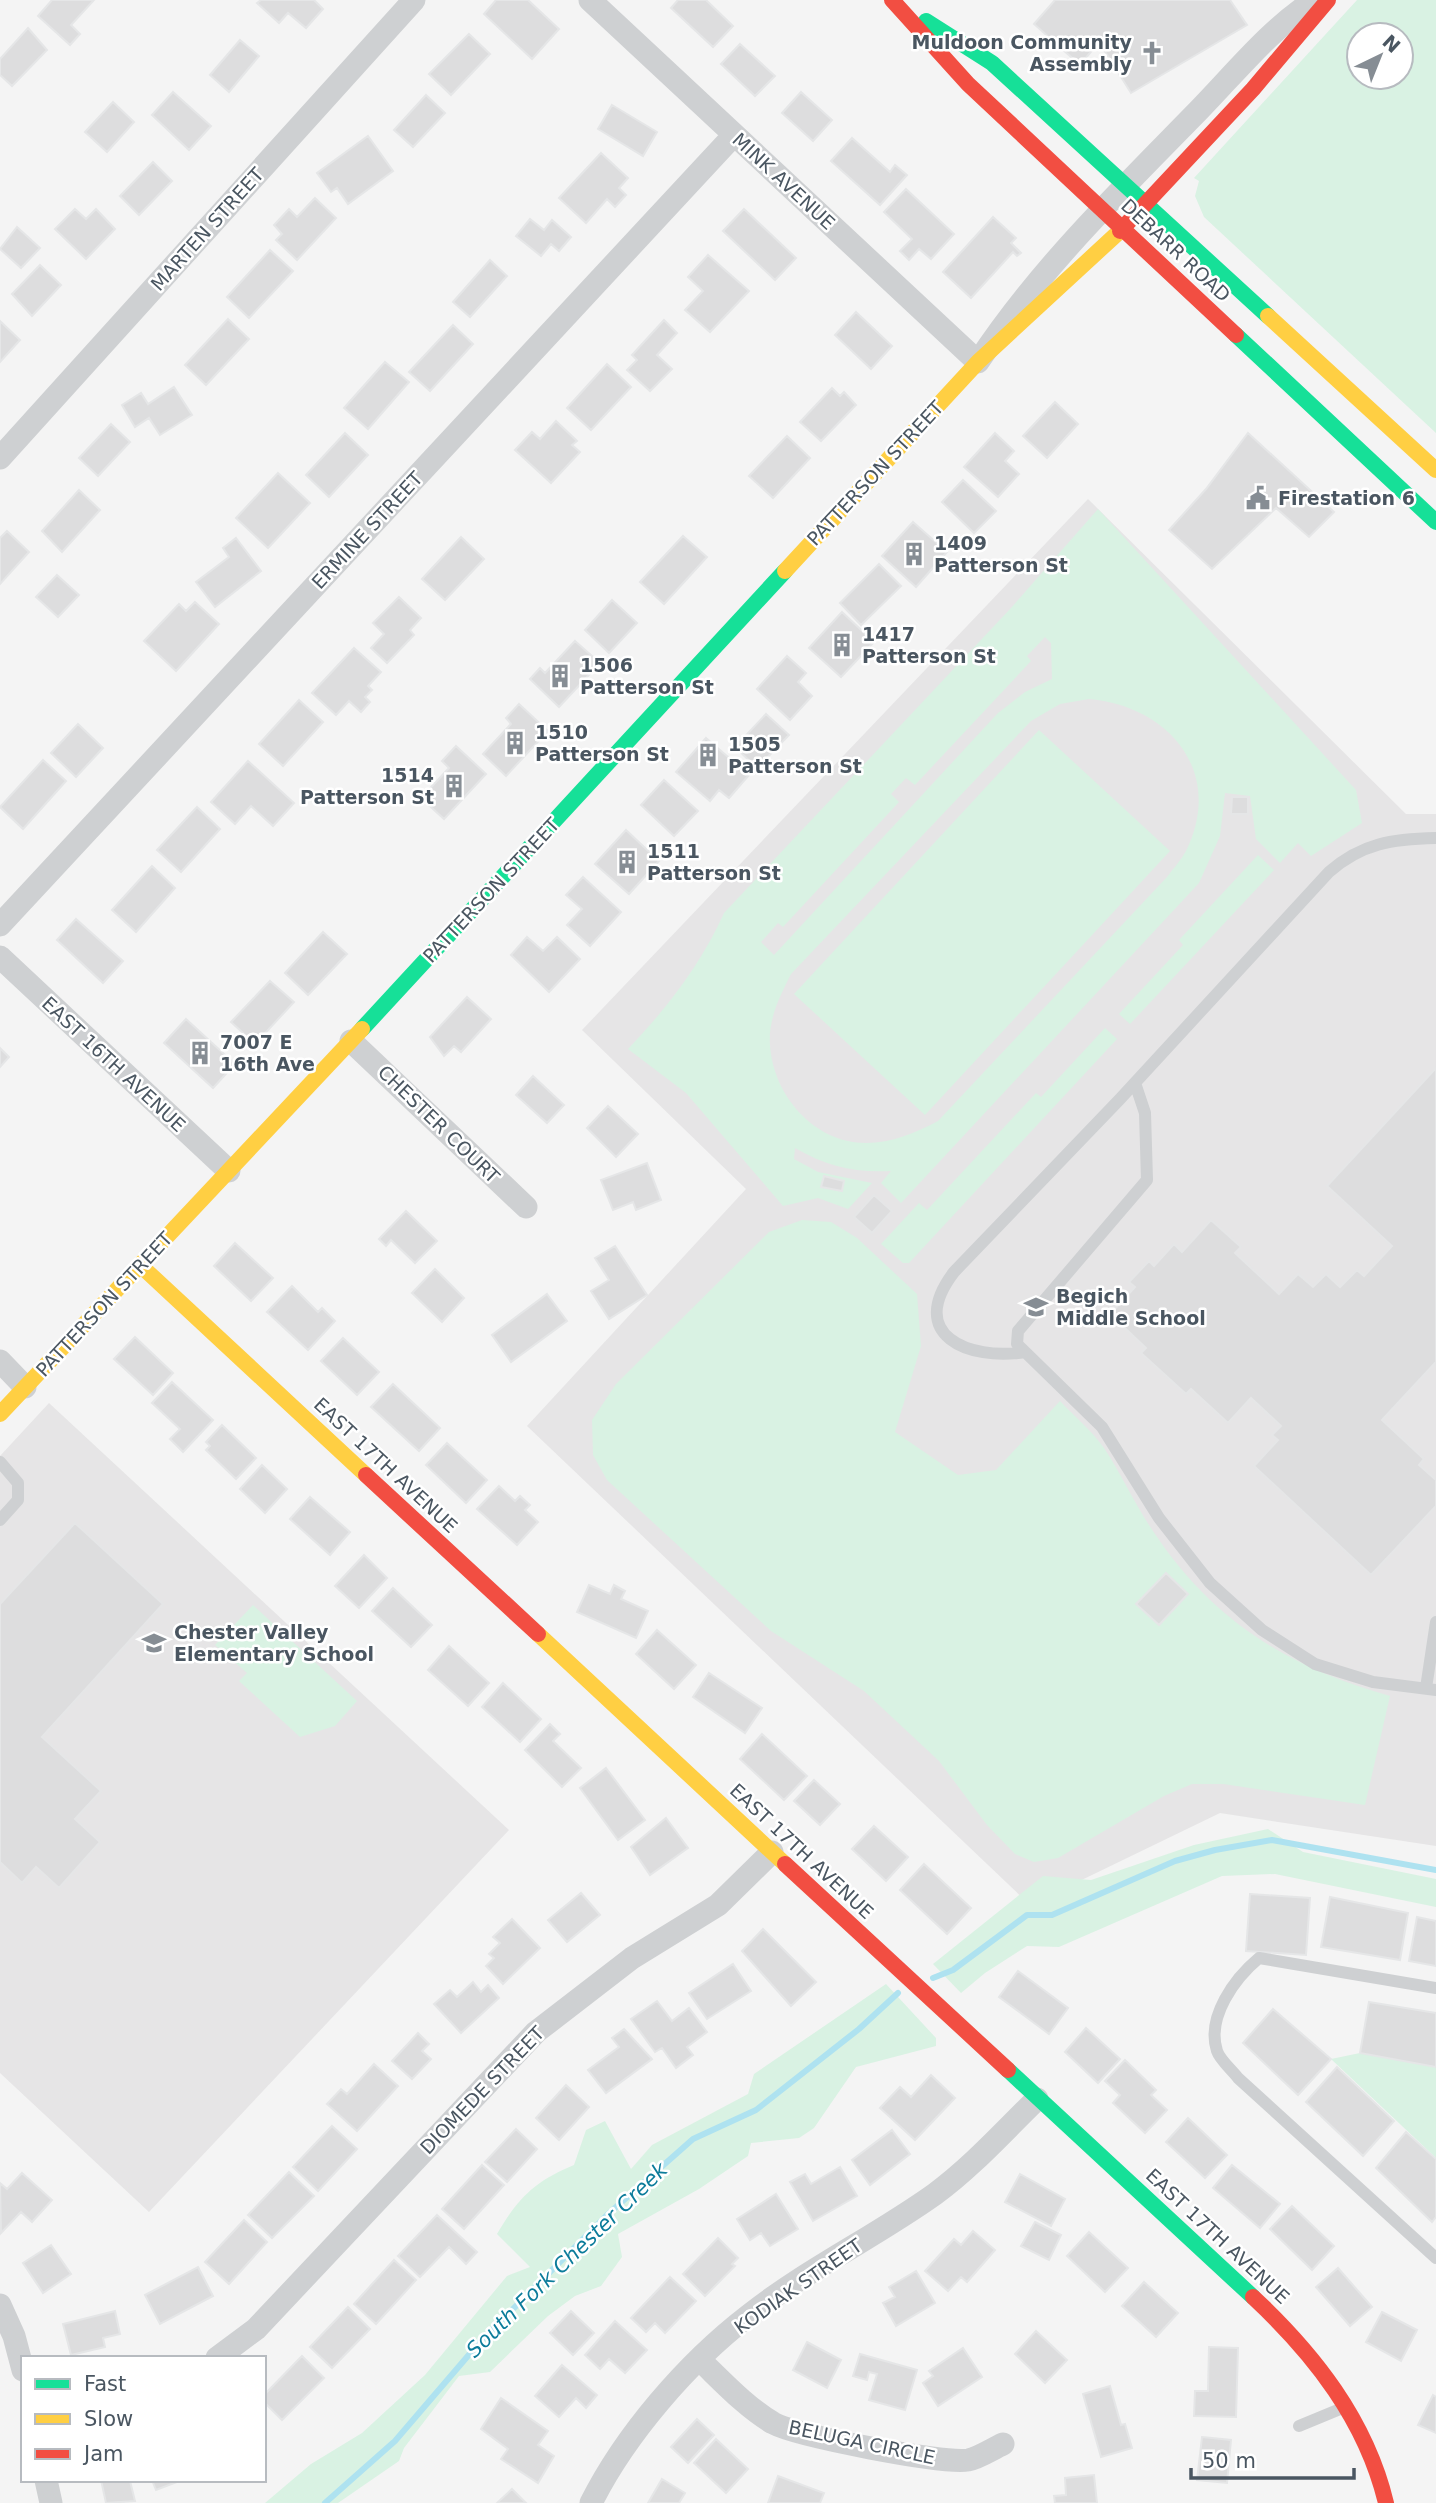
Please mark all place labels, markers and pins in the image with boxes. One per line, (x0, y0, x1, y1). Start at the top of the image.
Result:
place label: Muldoon Community Assembly (912, 31, 1133, 75)
church icon: Muldoon Community Assembly (1138, 39, 1166, 67)
public building icon: Firestation 6 (1244, 484, 1272, 512)
place label: Firestation 6 (1278, 487, 1415, 509)
place label: 1409 Patterson St (934, 532, 1068, 576)
building icon: 1409 Patterson St (900, 540, 928, 568)
place label: 1417 Patterson St (862, 623, 996, 667)
building icon: 1417 Patterson St (828, 631, 856, 659)
place label: 1506 Patterson St (580, 654, 714, 698)
building icon: 1506 Patterson St (546, 662, 574, 690)
place label: 1510 Patterson St (535, 721, 669, 765)
building icon: 1510 Patterson St (501, 729, 529, 757)
place label: 1505 Patterson St (728, 733, 862, 777)
building icon: 1505 Patterson St (694, 741, 722, 769)
place label: 1514 Patterson St (300, 764, 434, 808)
building icon: 1514 Patterson St (440, 772, 468, 800)
place label: 1511 Patterson St (647, 840, 781, 884)
building icon: 1511 Patterson St (613, 848, 641, 876)
place label: 7007 E 16th Ave (220, 1031, 315, 1075)
building icon: 7007 E 16th Ave (186, 1039, 214, 1067)
place label: Begich Middle School (1056, 1285, 1206, 1329)
school or university icon: Begich Middle School (1022, 1293, 1050, 1321)
place label: Chester Valley Elementary School (174, 1621, 374, 1665)
school or university icon: Chester Valley Elementary School (140, 1629, 168, 1657)

